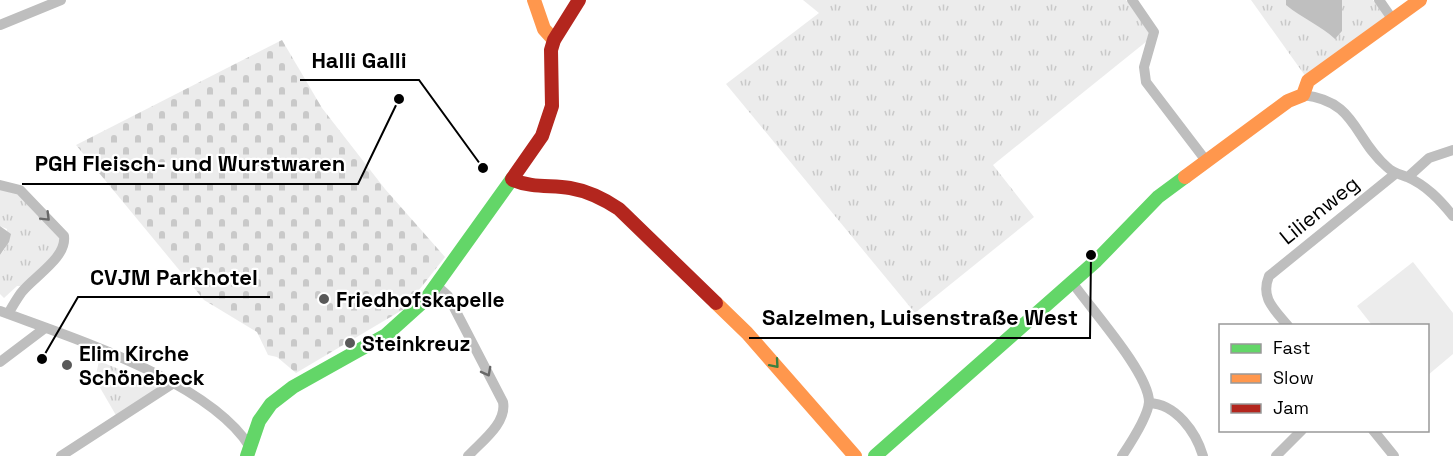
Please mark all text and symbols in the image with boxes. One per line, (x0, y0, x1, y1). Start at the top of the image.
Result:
callout: Halli Galli (300, 40, 419, 80)
text: Halli Galli (311, 46, 407, 74)
callout: PGH Fleisch- und Wurstwaren (22, 144, 358, 184)
text: PGH Fleisch- und Wurstwaren (35, 149, 345, 177)
street label: Lilienweg (1274, 170, 1364, 250)
one-way arrow (40, 210, 50, 221)
callout: CVJM Parkhotel (78, 257, 270, 297)
text: CVJM Parkhotel (90, 263, 258, 291)
place label: Friedhofskapelle (336, 286, 505, 313)
marker: Friedhofskapelle (317, 292, 331, 306)
callout: Salzelmen, Luisenstraße West (749, 298, 1090, 338)
text: Salzelmen, Luisenstraße West (762, 303, 1078, 331)
legend (1219, 324, 1429, 432)
place label: Steinkreuz (362, 330, 470, 357)
marker: Steinkreuz (343, 336, 357, 350)
text: Fast (1273, 336, 1310, 359)
place label: Elim Kirche Schönebeck (79, 340, 205, 391)
one-way arrow (768, 357, 779, 368)
marker: Elim Kirche Schönebeck (60, 358, 74, 372)
one-way arrow (480, 366, 491, 376)
text: Slow (1273, 366, 1314, 389)
text: Jam (1273, 396, 1309, 419)

